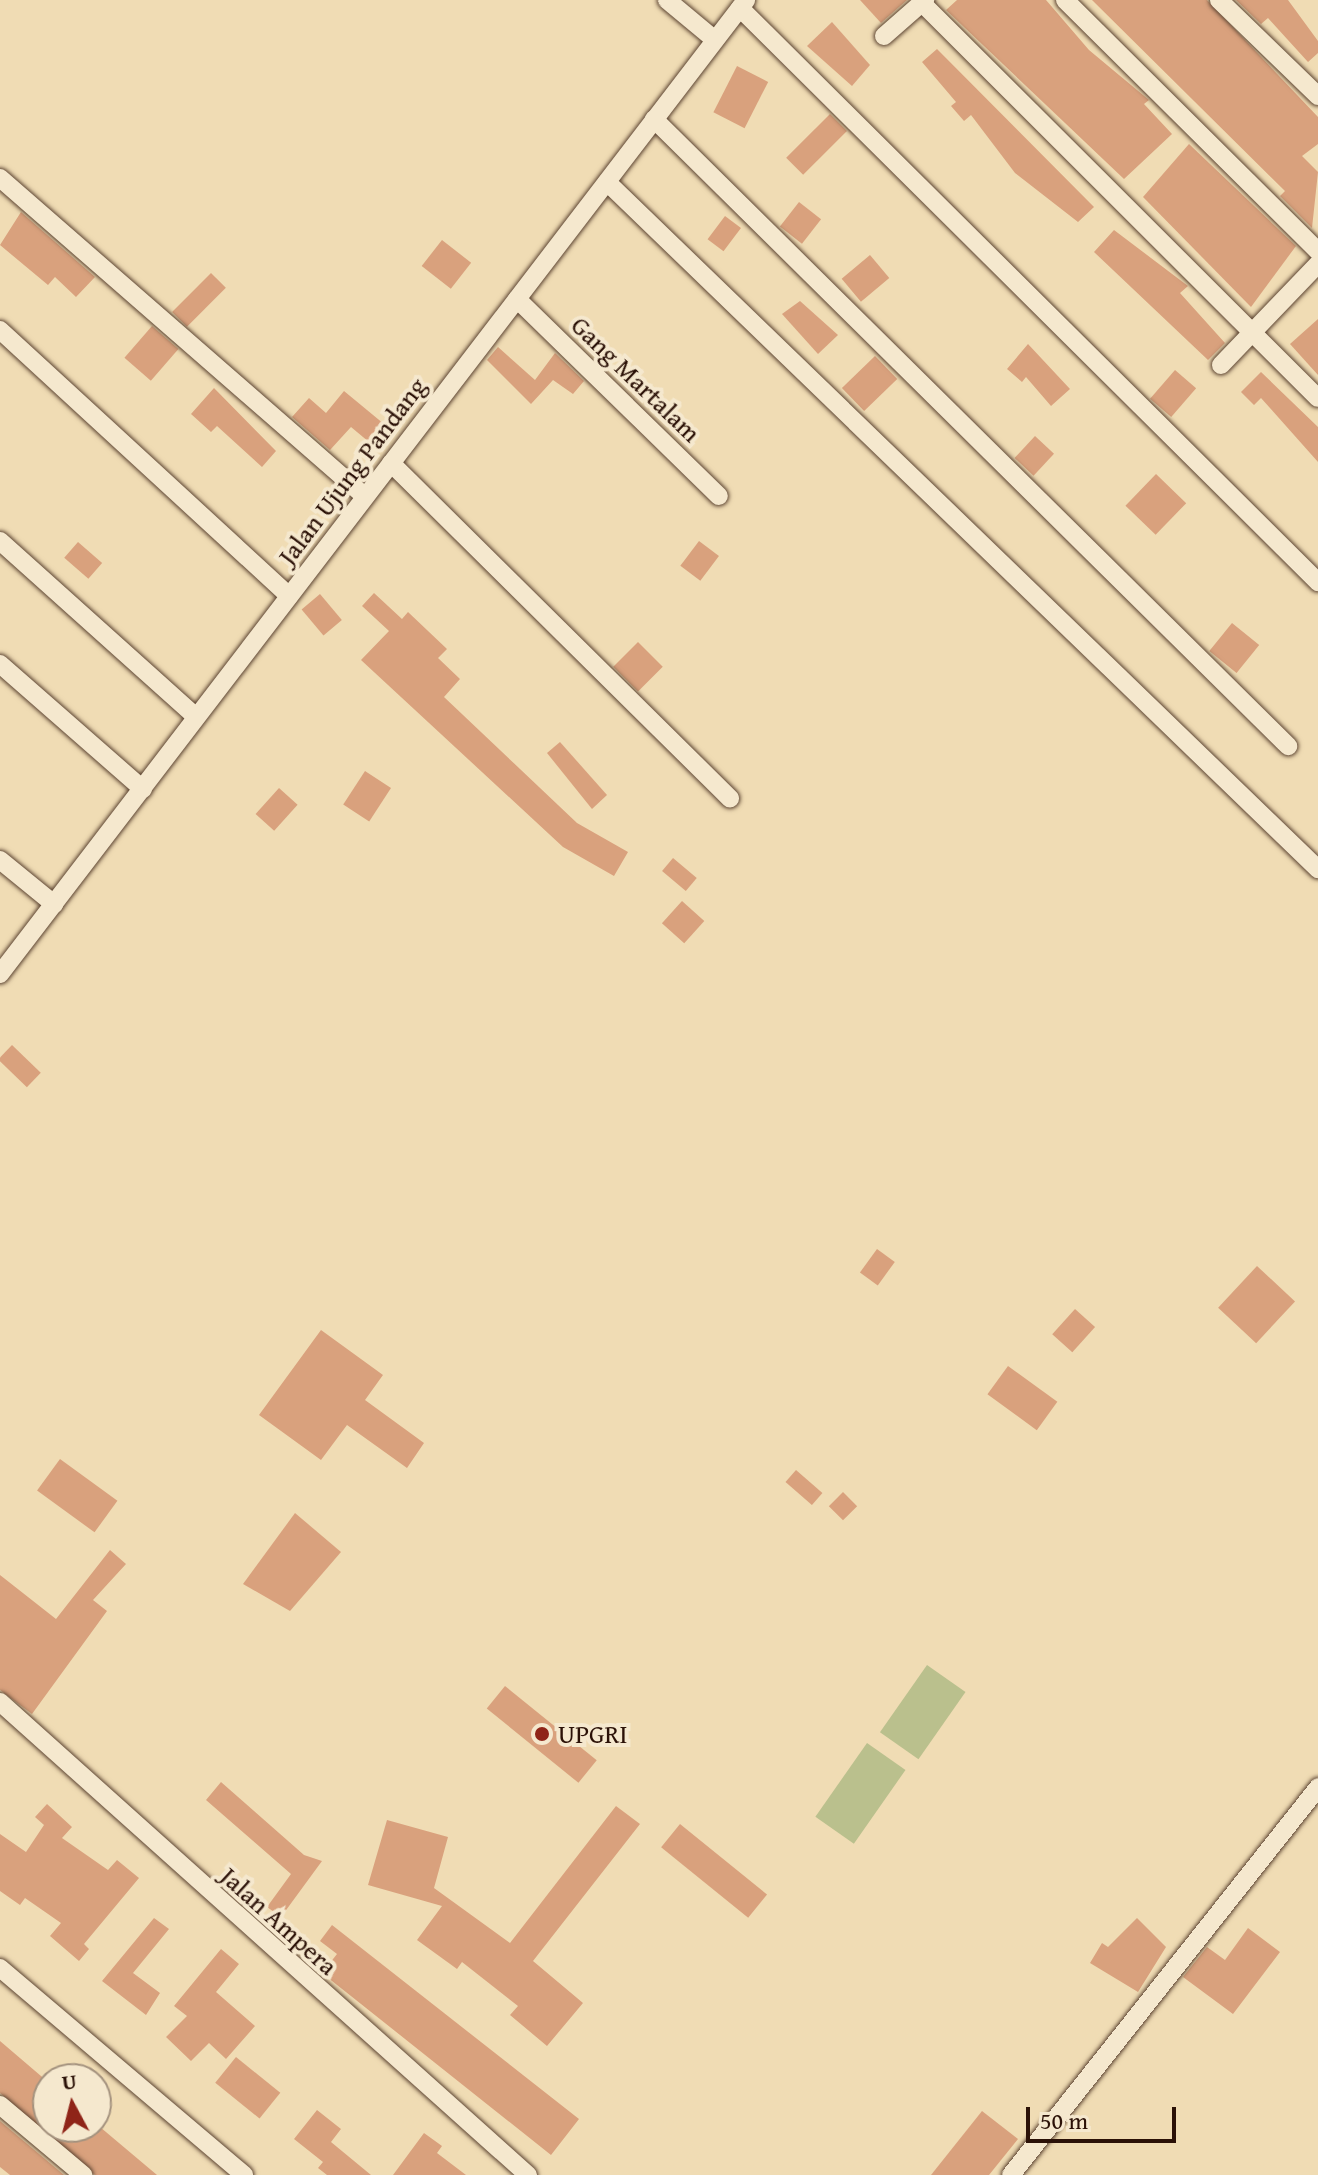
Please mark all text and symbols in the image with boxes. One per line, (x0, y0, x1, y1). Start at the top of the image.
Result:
street label: Gang Martalam (565, 310, 707, 448)
street label: Jalan Ujung Pandang (271, 371, 433, 571)
place label: UPGRI (558, 1718, 627, 1750)
marker: UPGRI (533, 1725, 551, 1743)
street label: Jalan Ampera (214, 1860, 344, 1982)
north arrow (32, 2063, 112, 2143)
text: U (60, 2064, 79, 2098)
scale bar (1030, 2091, 1180, 2141)
text: 50 m (1040, 2103, 1088, 2138)

